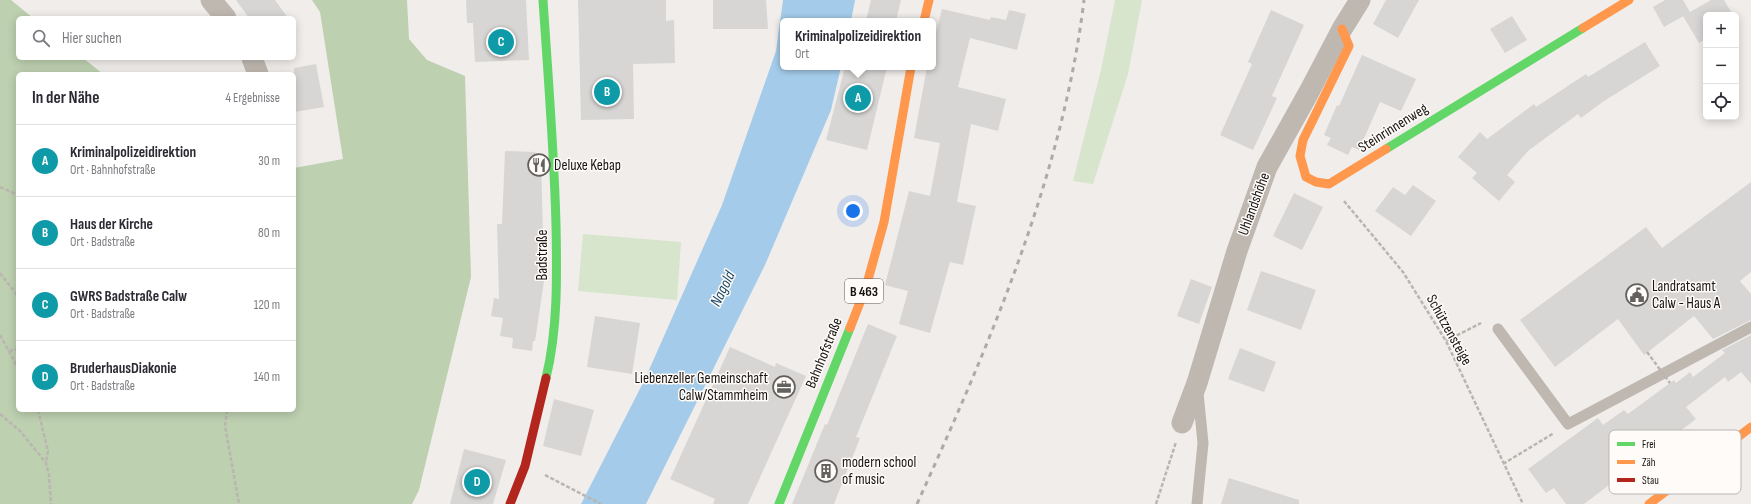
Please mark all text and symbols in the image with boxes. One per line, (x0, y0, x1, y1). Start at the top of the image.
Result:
map controls (1703, 12, 1739, 120)
button: + (1703, 12, 1739, 48)
search box (16, 16, 296, 60)
popup (780, 18, 936, 70)
icon: search (30, 27, 52, 49)
pin: C (488, 27, 514, 57)
text: Kriminalpolizeidirektion (795, 27, 921, 46)
text: Hier suchen (62, 29, 122, 48)
text: Ort (795, 46, 809, 62)
button: − (1703, 48, 1739, 84)
pin: B (594, 77, 620, 107)
pin: A (845, 83, 871, 113)
button: locate (1703, 84, 1739, 120)
text: In der Nähe (32, 88, 99, 108)
text: 4 Ergebnisse (226, 90, 280, 106)
street label: Steinrinnenweg (1355, 99, 1431, 157)
text: Kriminalpolizeidirektion (70, 143, 196, 162)
restaurant icon: Deluxe Kebap (526, 152, 552, 178)
text: A (42, 153, 48, 169)
text: 30 m (258, 153, 280, 169)
place label: Deluxe Kebap (554, 156, 621, 175)
text: Ort · Bahnhofstraße (70, 162, 155, 178)
street label: Uhlandshöhe (1234, 170, 1274, 238)
your location (843, 201, 863, 221)
text: Haus der Kirche (70, 215, 153, 234)
text: B (42, 225, 48, 241)
text: 80 m (258, 225, 280, 241)
street label: Badstraße (533, 230, 552, 280)
text: Ort · Badstraße (70, 234, 135, 250)
water label: Nagold (706, 268, 740, 310)
place label: Landratsamt Calw - Haus A (1652, 277, 1721, 313)
road number: B 463 (845, 279, 883, 303)
public building icon: Landratsamt Calw - Haus A (1624, 282, 1650, 308)
text: GWRS Badstraße Calw (70, 287, 187, 306)
street label: Schützensteige (1422, 291, 1476, 369)
text: C (42, 297, 48, 313)
text: 120 m (254, 297, 280, 313)
text: Ort · Badstraße (70, 306, 135, 322)
street label: Bahnhofstraße (801, 315, 847, 391)
text: BruderhausDiakonie (70, 359, 177, 378)
text: D (42, 369, 48, 385)
text: 140 m (254, 369, 280, 385)
place label: Liebenzeller Gemeinschaft Calw/Stammheim (635, 369, 768, 405)
office icon: Liebenzeller Gemeinschaft Calw/Stammheim (771, 374, 797, 400)
text: Ort · Badstraße (70, 378, 135, 394)
legend (1609, 430, 1741, 494)
text: Frei (1642, 438, 1656, 451)
place label: modern school of music (842, 453, 916, 489)
text: Zäh (1642, 456, 1656, 469)
building icon: modern school of music (813, 458, 839, 484)
pin: D (464, 467, 490, 497)
text: Stau (1642, 474, 1659, 487)

